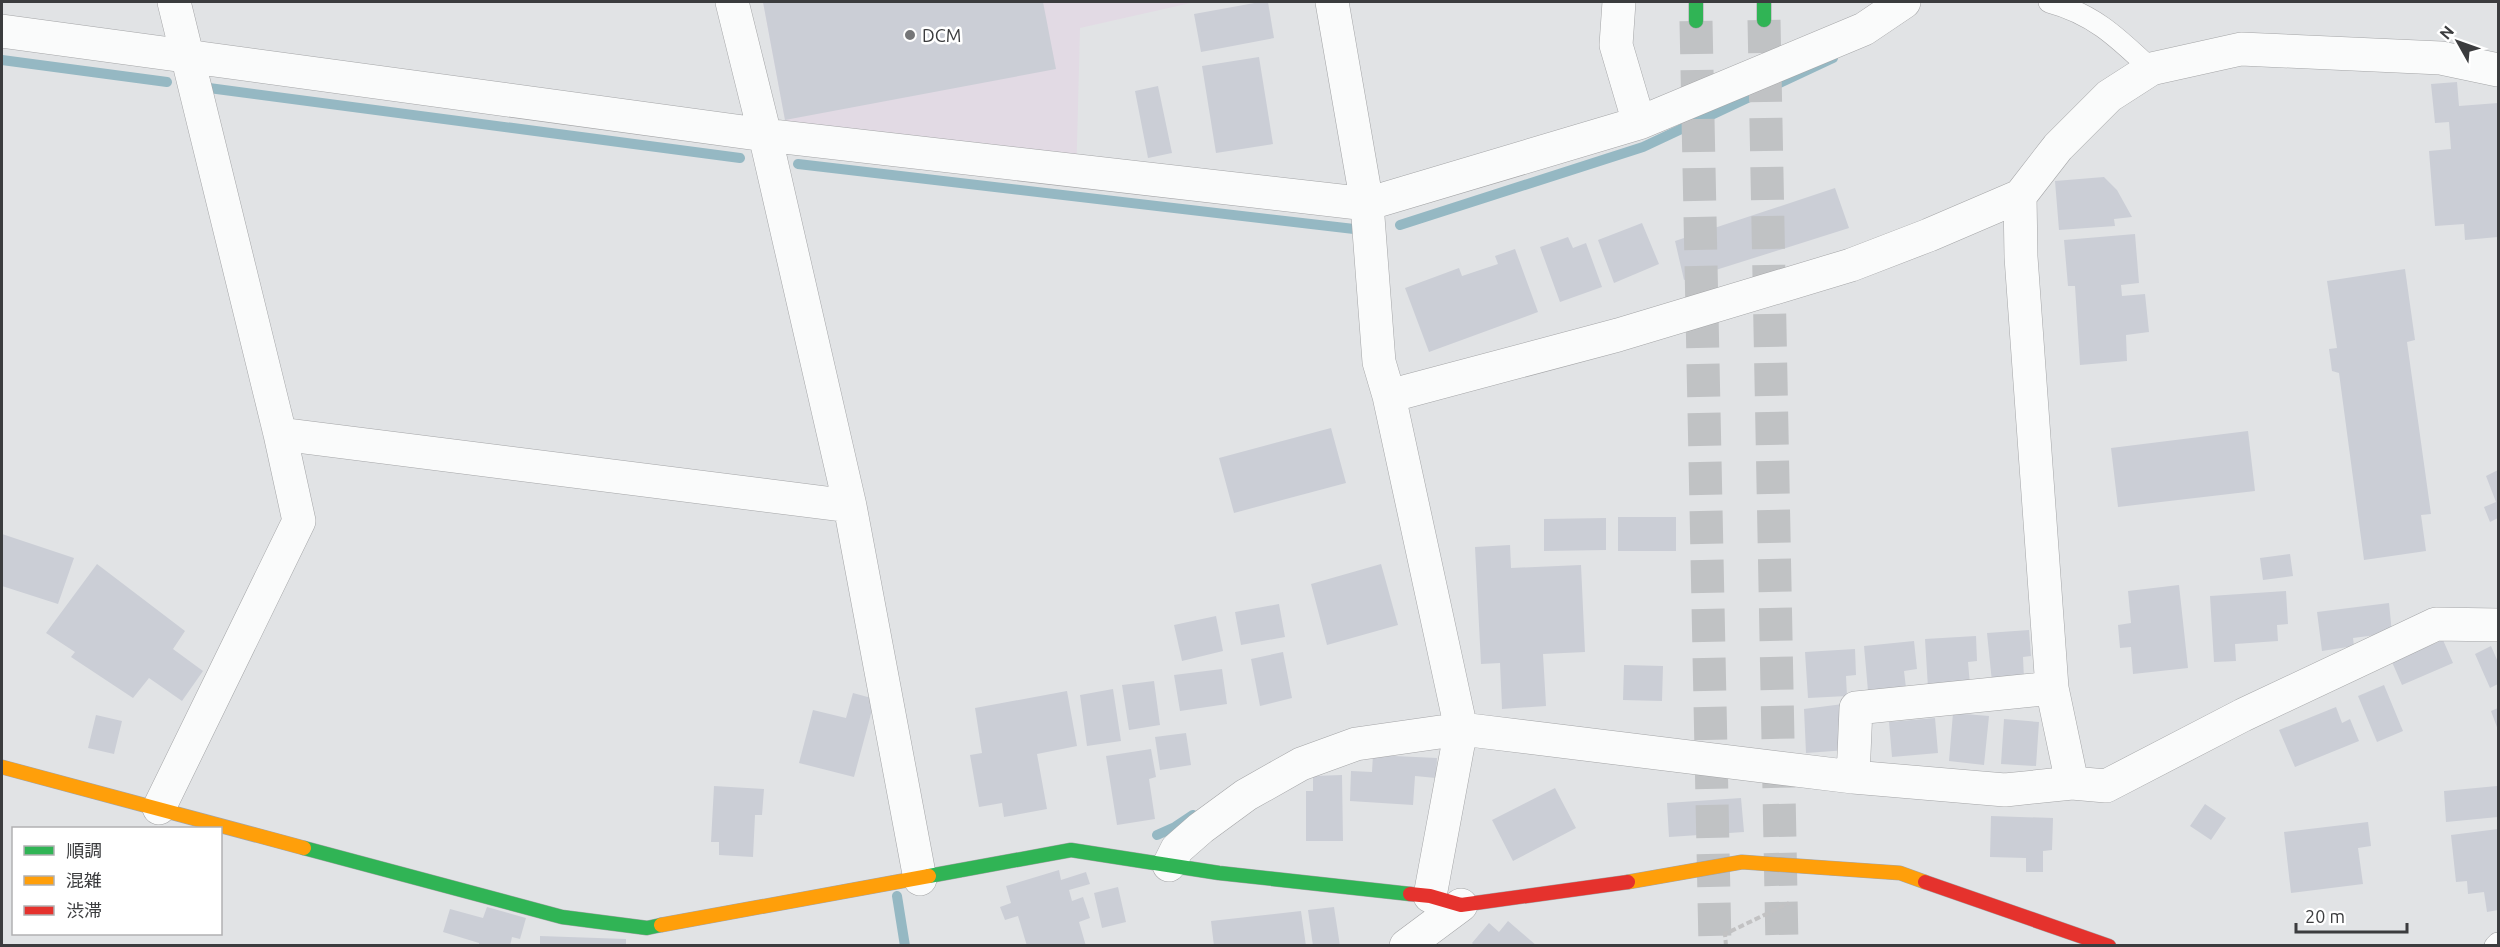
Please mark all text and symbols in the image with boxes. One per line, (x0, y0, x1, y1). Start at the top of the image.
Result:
north arrow (2428, 12, 2488, 72)
text: N (2436, 22, 2457, 43)
place label: DCM (922, 25, 961, 45)
marker: DCM (903, 28, 917, 42)
legend (12, 827, 222, 935)
text: 順調 (66, 840, 102, 860)
text: 混雑 (66, 870, 102, 890)
scale bar (2296, 896, 2407, 934)
text: 渋滞 (66, 900, 102, 920)
text: 20 m (2305, 906, 2345, 926)

